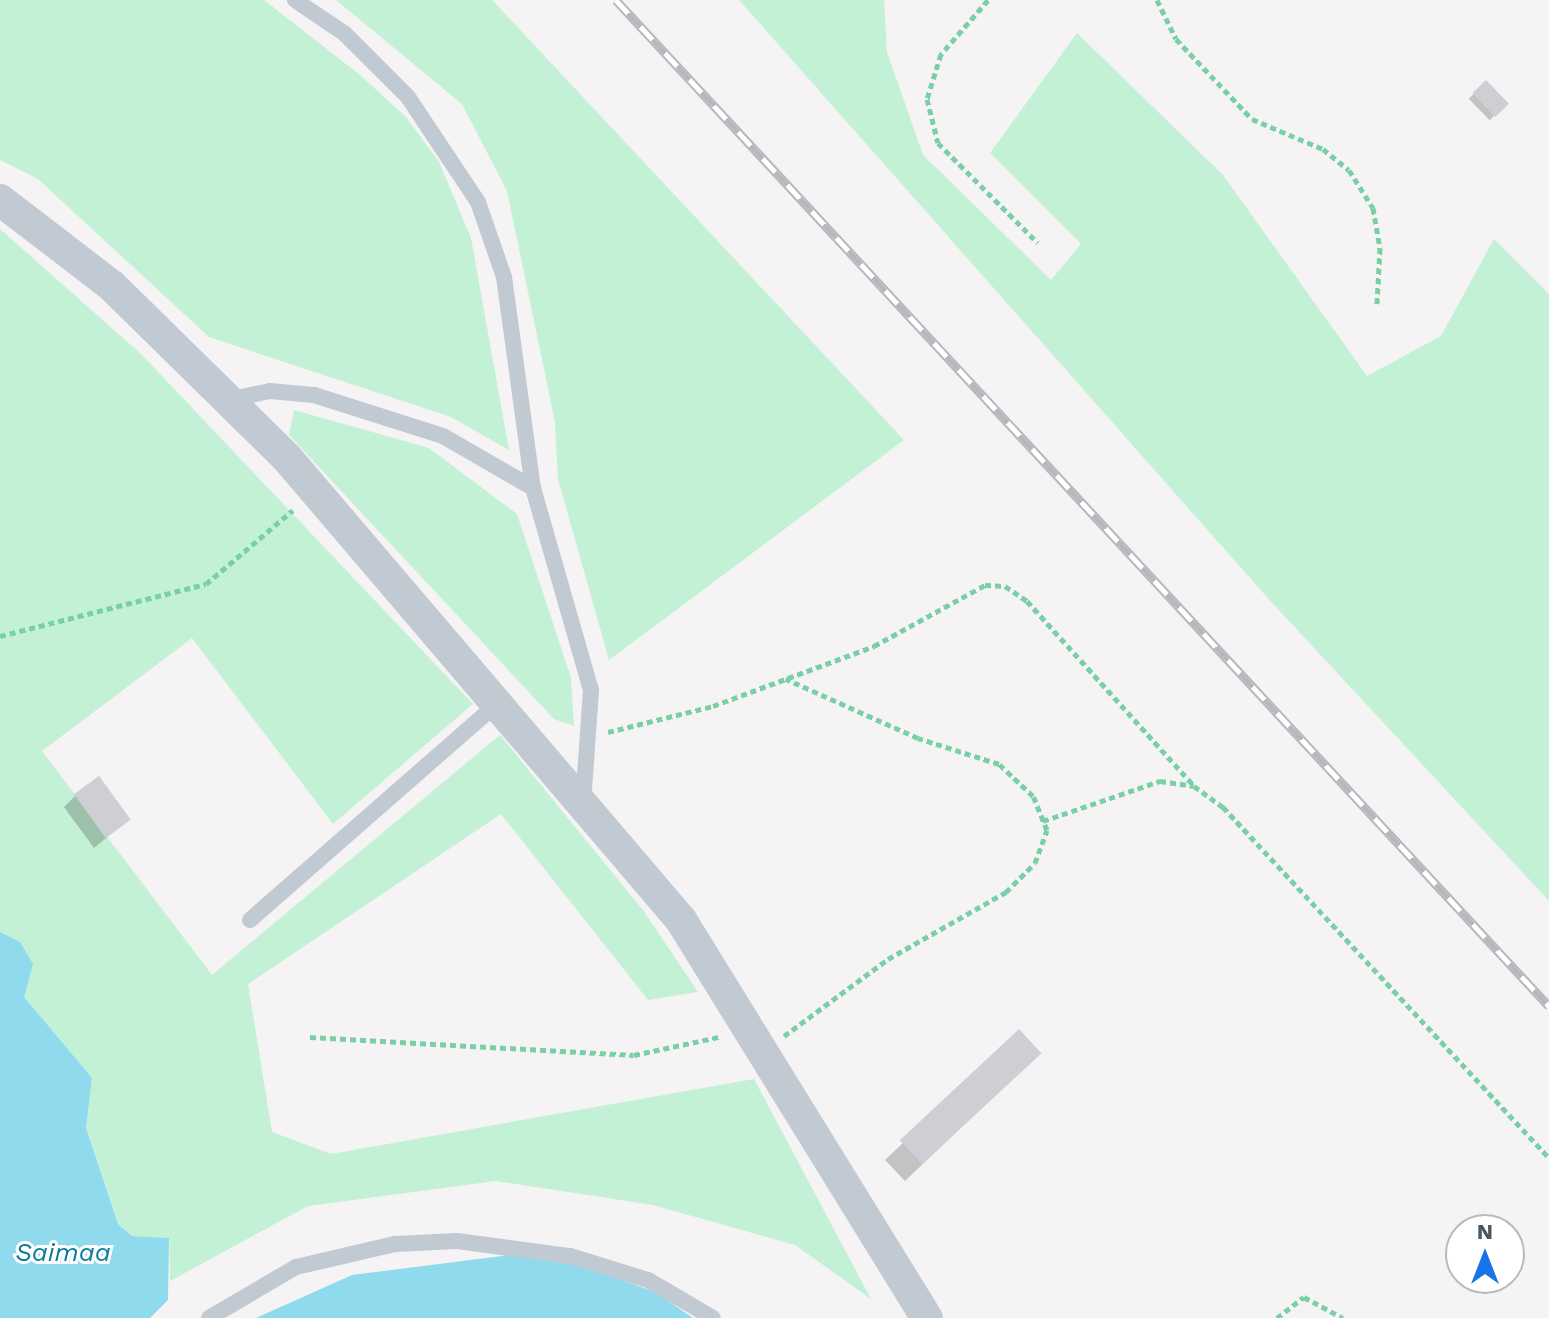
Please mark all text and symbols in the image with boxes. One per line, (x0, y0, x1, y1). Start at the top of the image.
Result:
north arrow (1445, 1214, 1525, 1294)
text: N (1477, 1219, 1493, 1244)
water label: Saimaa (15, 1237, 111, 1269)

